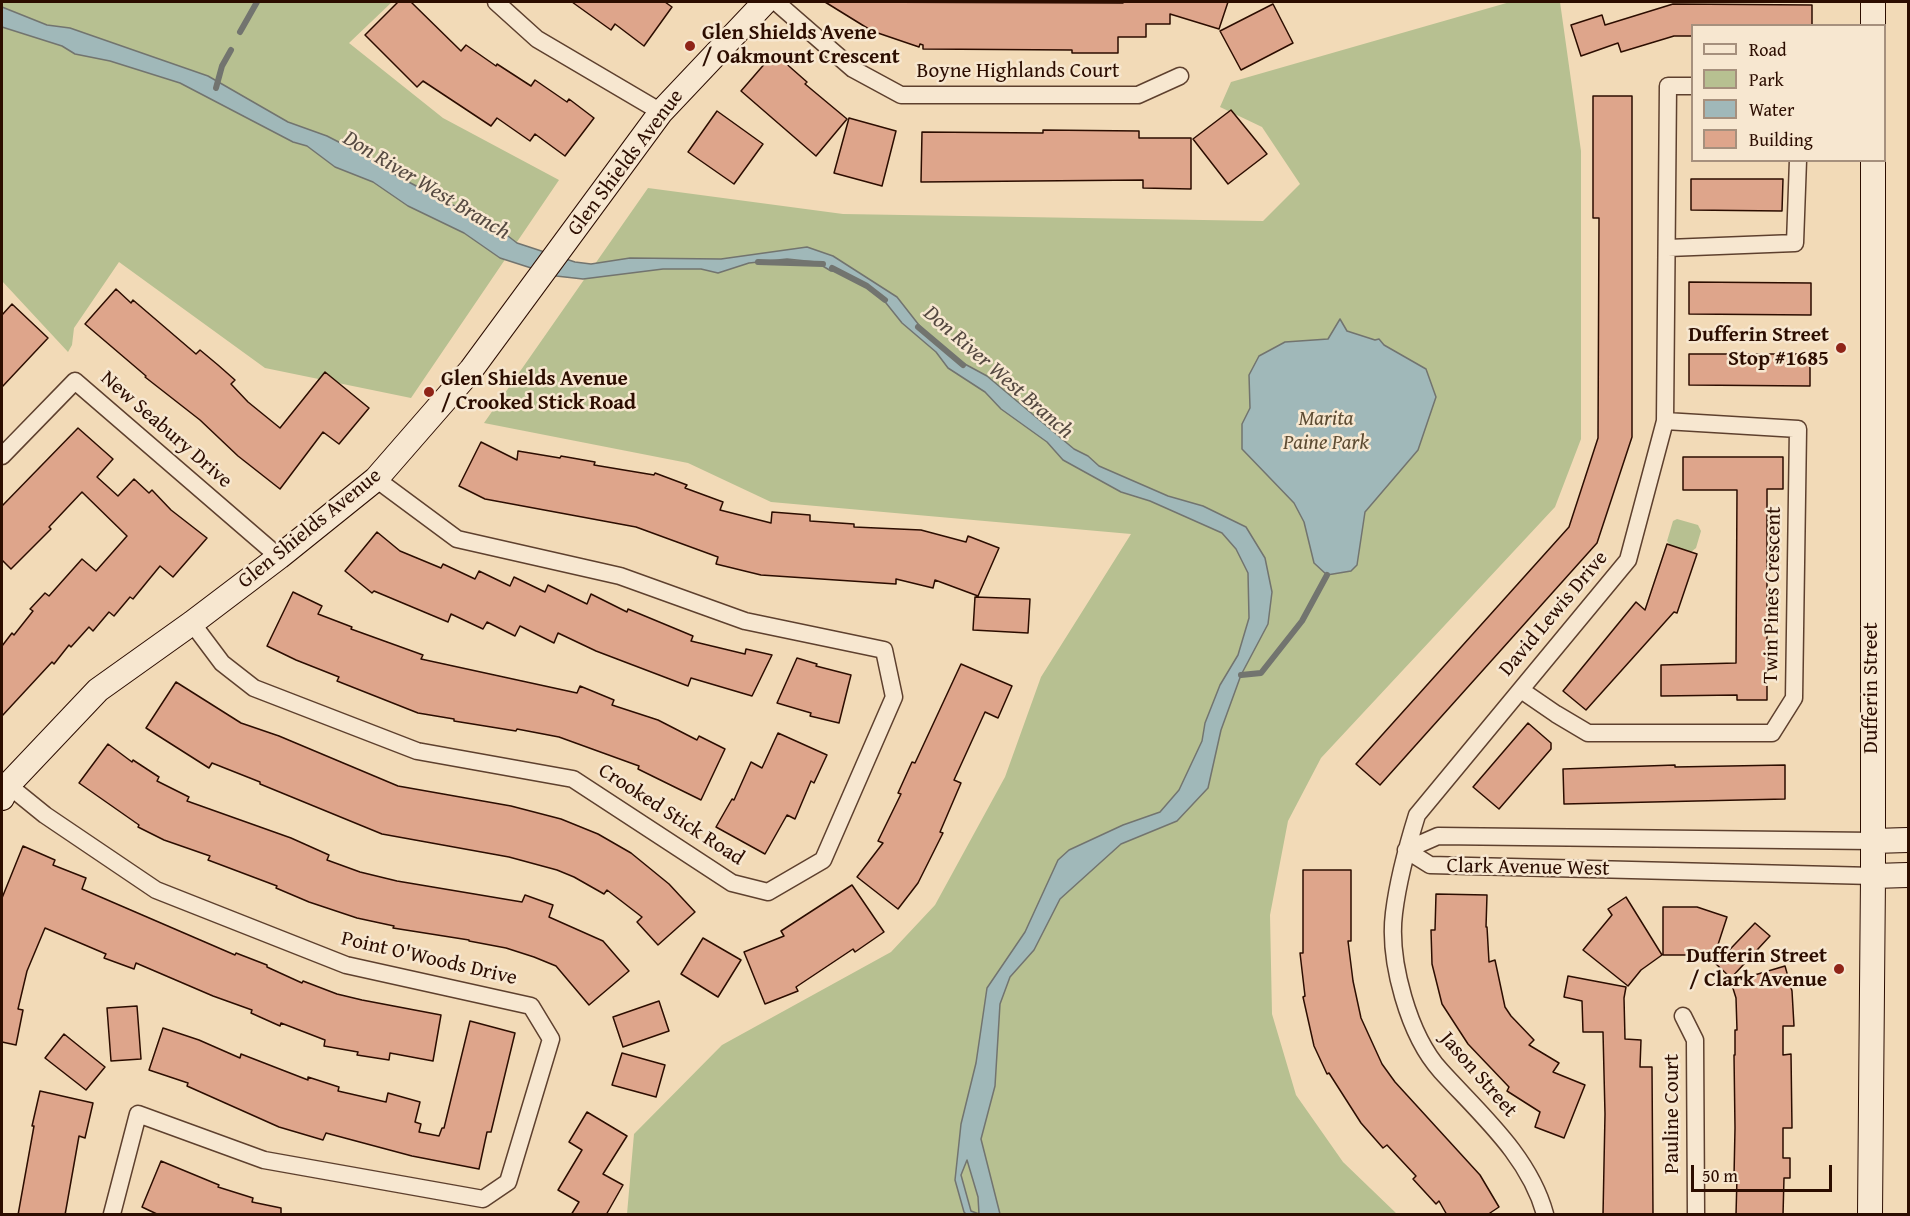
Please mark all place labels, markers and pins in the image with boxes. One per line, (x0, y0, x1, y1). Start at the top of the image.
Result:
place label: Glen Shields Avene / Oakmount Crescent (702, 21, 900, 71)
marker: Glen Shields Avene / Oakmount Crescent (683, 39, 697, 53)
place label: Dufferin Street Stop #1685 (1688, 323, 1829, 373)
marker: Dufferin Street Stop #1685 (1834, 341, 1848, 355)
place label: Glen Shields Avenue / Crooked Stick Road (441, 367, 636, 417)
marker: Glen Shields Avenue / Crooked Stick Road (422, 385, 436, 399)
place label: Dufferin Street / Clark Avenue (1686, 944, 1827, 994)
marker: Dufferin Street / Clark Avenue (1832, 962, 1846, 976)

